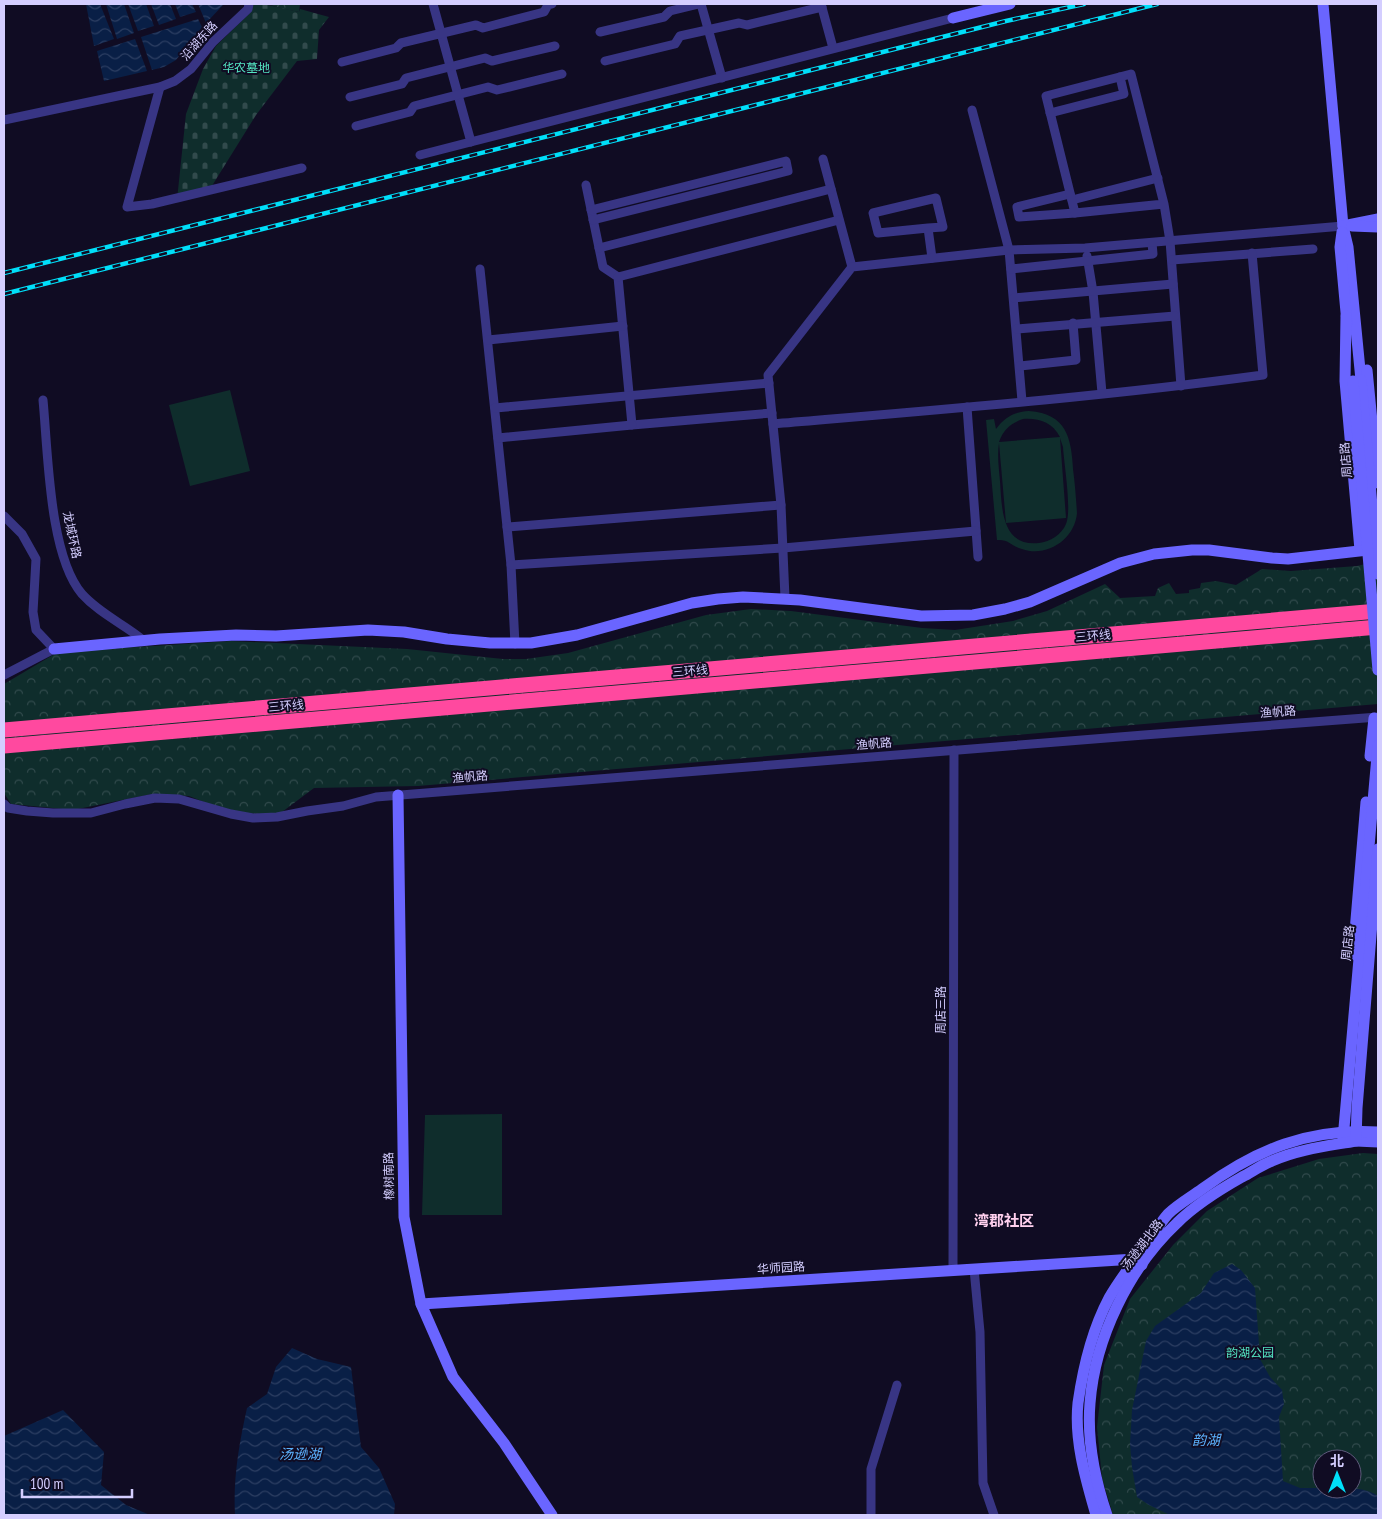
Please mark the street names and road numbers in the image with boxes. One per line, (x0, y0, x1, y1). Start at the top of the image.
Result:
street label: 沿湖东路 (177, 18, 220, 64)
street label: 周店路 (1336, 441, 1355, 479)
street label: 龙城环路 (60, 510, 85, 560)
street label: 三环线 (1074, 626, 1112, 645)
street label: 三环线 (671, 661, 709, 680)
street label: 三环线 (267, 696, 305, 715)
street label: 渔帆路 (1259, 703, 1296, 720)
street label: 渔帆路 (855, 734, 893, 753)
street label: 渔帆路 (451, 767, 489, 786)
street label: 周店路 (1338, 924, 1357, 962)
street label: 周店三路 (933, 986, 948, 1034)
street label: 橡树南路 (381, 1152, 396, 1200)
street label: 汤逊湖北路 (1118, 1216, 1166, 1273)
street label: 华师园路 (756, 1258, 805, 1277)

